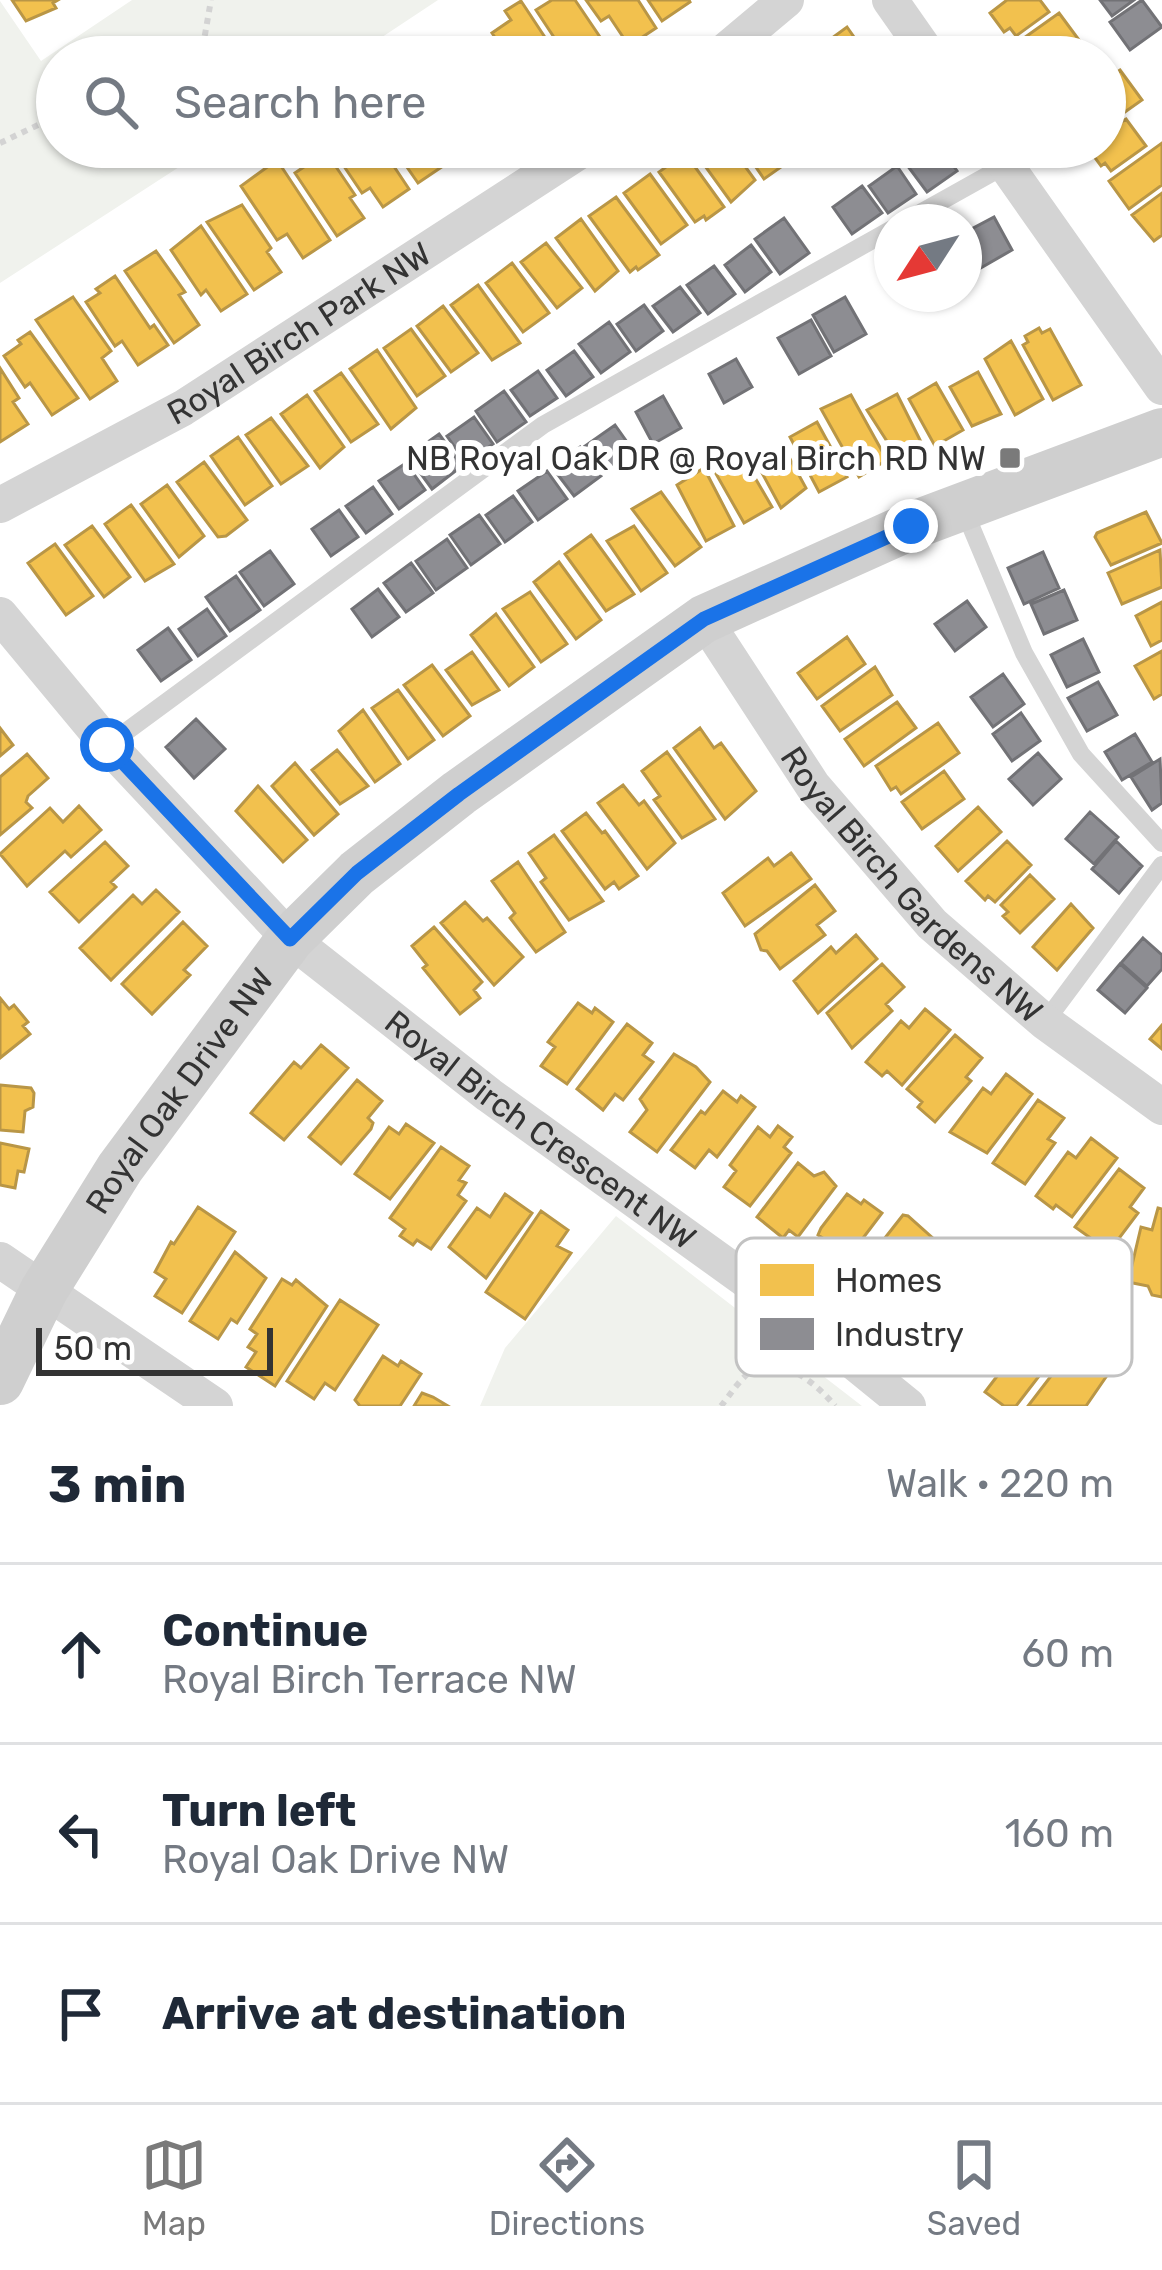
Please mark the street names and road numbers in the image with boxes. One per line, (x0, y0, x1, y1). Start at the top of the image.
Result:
street label: Royal Birch Park NW (161, 234, 438, 433)
street label: Royal Birch Gardens NW (773, 739, 1050, 1031)
street label: Royal Oak Drive NW (78, 961, 282, 1221)
street label: Royal Birch Crescent NW (377, 1002, 703, 1257)

